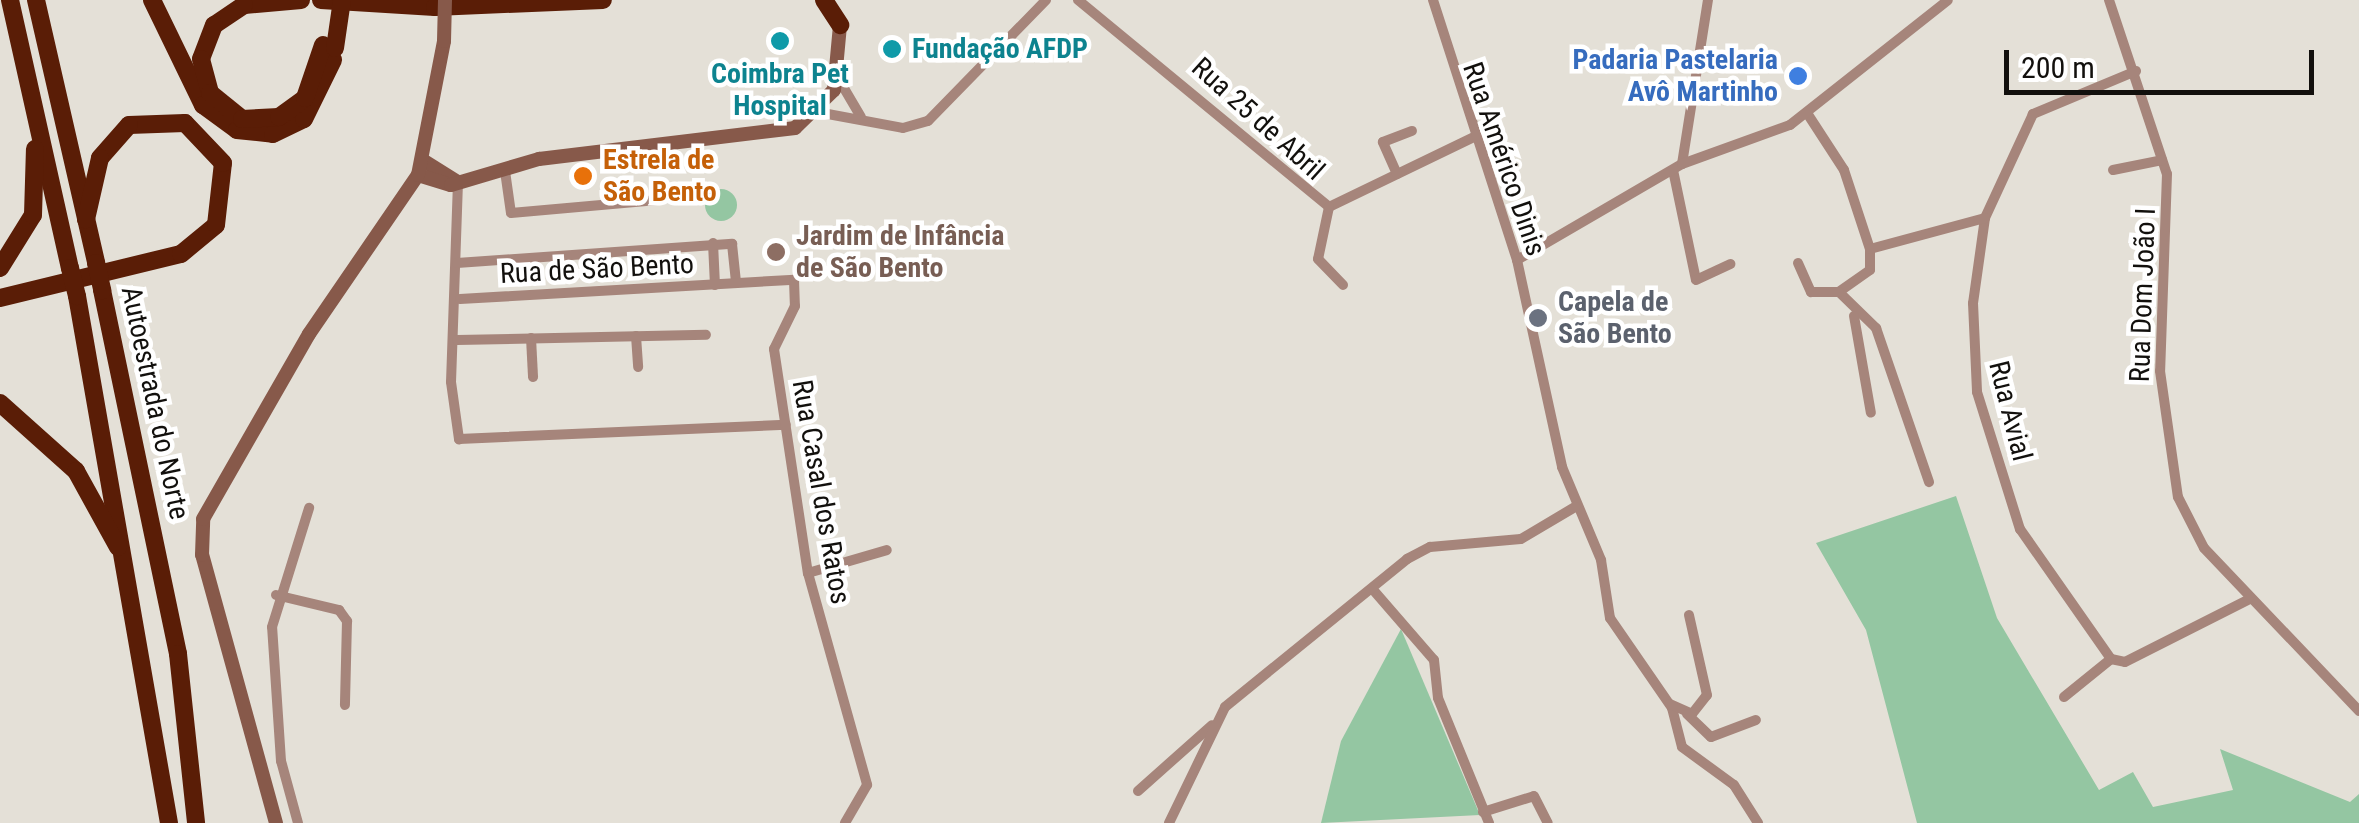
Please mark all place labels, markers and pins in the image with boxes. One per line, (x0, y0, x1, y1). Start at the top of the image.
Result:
marker: Coimbra Pet Hospital (769, 30, 791, 52)
place label: Fundação AFDP (912, 32, 1088, 66)
marker: Fundação AFDP (881, 38, 903, 60)
place label: Padaria Pastelaria Avô Martinho (1573, 43, 1778, 109)
place label: Coimbra Pet Hospital (711, 57, 849, 123)
marker: Padaria Pastelaria Avô Martinho (1787, 65, 1809, 87)
place label: Estrela de São Bento (603, 143, 717, 209)
marker: Estrela de São Bento (572, 165, 594, 187)
place label: Jardim de Infância de São Bento (796, 219, 1004, 285)
marker: Jardim de Infância de São Bento (765, 241, 787, 263)
place label: Capela de São Bento (1558, 285, 1672, 351)
marker: Capela de São Bento (1527, 307, 1549, 329)

